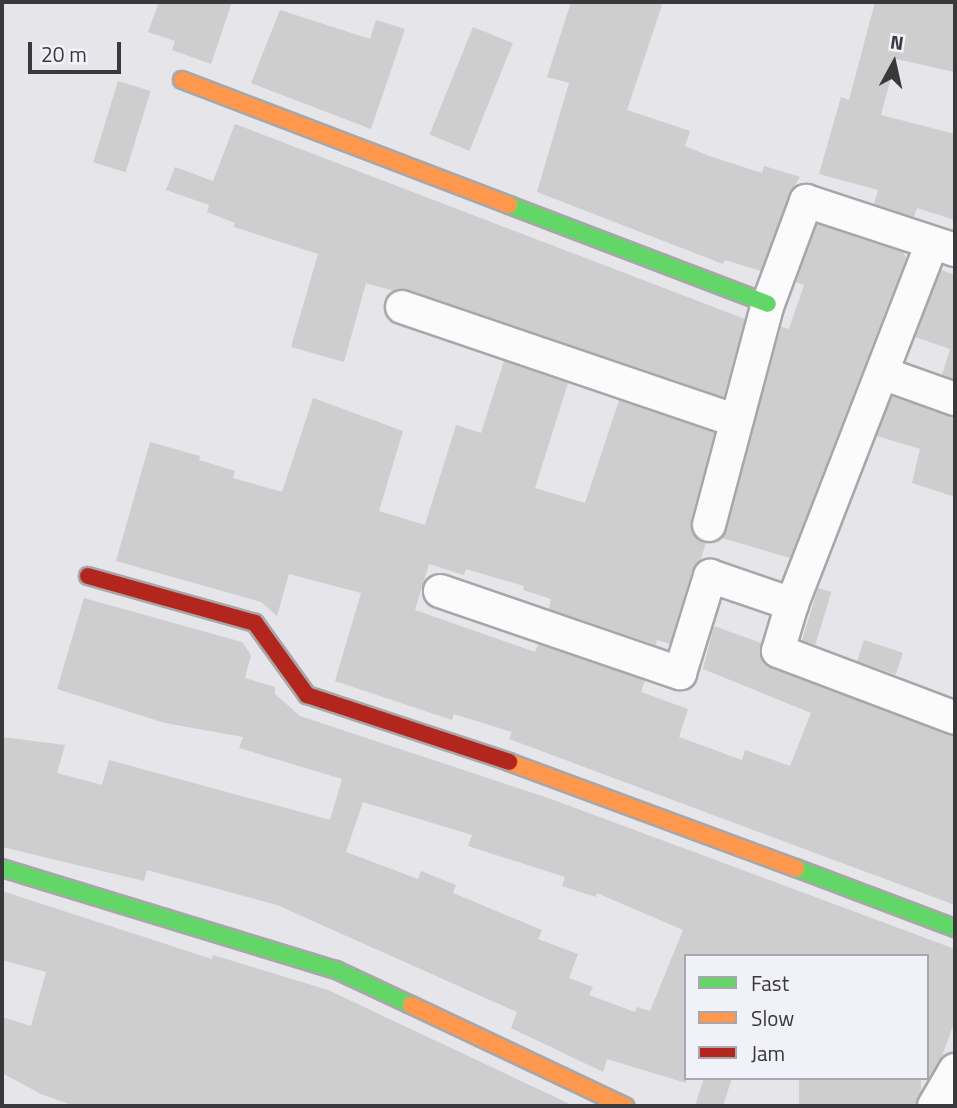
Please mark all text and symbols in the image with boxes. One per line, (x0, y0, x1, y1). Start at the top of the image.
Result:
text: N (888, 26, 906, 57)
scale bar (32, 28, 124, 72)
north arrow (859, 28, 929, 98)
text: 20 m (41, 38, 87, 70)
legend (684, 954, 929, 1080)
text: Fast (751, 967, 789, 999)
text: Slow (751, 1002, 794, 1034)
text: Jam (751, 1037, 785, 1069)

